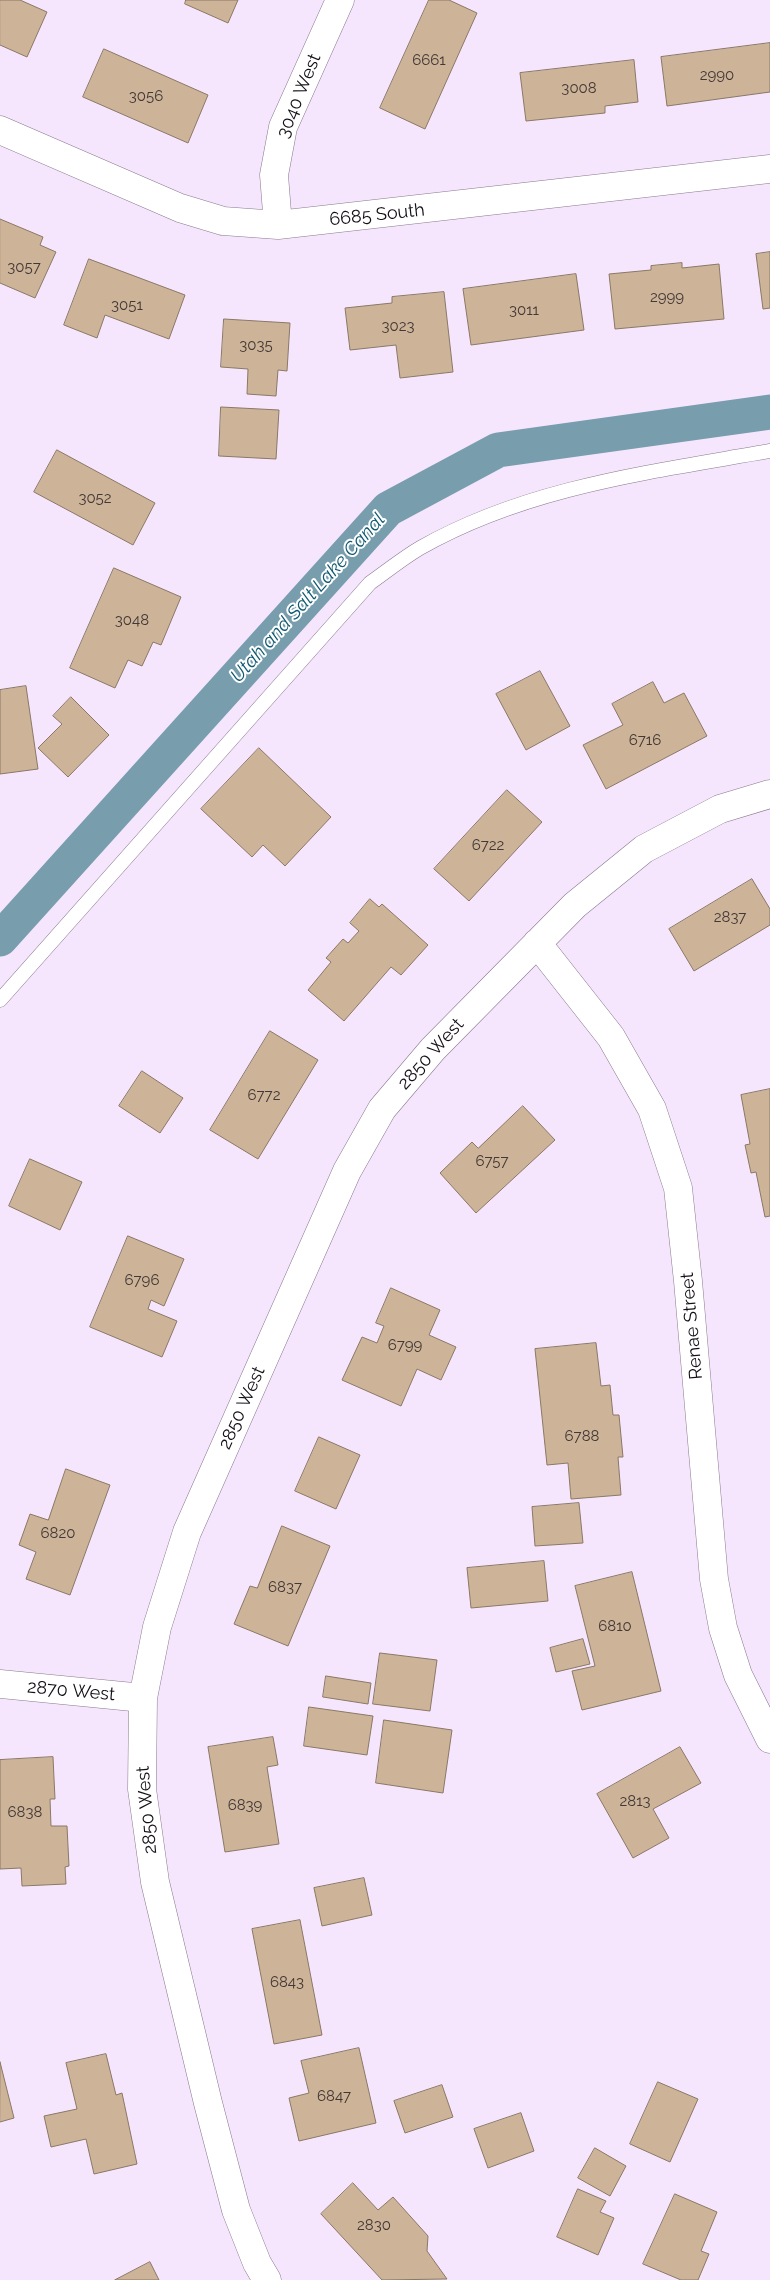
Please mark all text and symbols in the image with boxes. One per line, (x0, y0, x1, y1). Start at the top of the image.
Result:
street label: 3040 West (272, 51, 326, 141)
house number: 6661 (412, 51, 446, 69)
house number: 2990 (700, 66, 734, 84)
house number: 3008 (561, 79, 597, 97)
house number: 3056 (129, 87, 163, 105)
street label: 6685 South (328, 199, 426, 231)
house number: 3057 (7, 258, 41, 276)
house number: 2999 (650, 288, 684, 306)
house number: 3051 (111, 296, 143, 314)
house number: 3011 (509, 301, 539, 319)
house number: 3023 (381, 317, 415, 335)
house number: 3035 (239, 336, 273, 354)
house number: 3052 (78, 489, 112, 507)
water label: Utah and Salt Lake Canal (226, 509, 390, 687)
house number: 3048 (115, 611, 149, 629)
house number: 6716 (629, 731, 661, 749)
house number: 6722 (472, 836, 504, 854)
house number: 2837 (714, 908, 746, 926)
street label: 2850 West (393, 1014, 469, 1094)
house number: 6772 (248, 1086, 280, 1104)
house number: 6757 (476, 1152, 508, 1170)
house number: 6796 (125, 1271, 159, 1289)
street label: Renae Street (677, 1272, 707, 1380)
house number: 6799 (388, 1336, 422, 1354)
street label: 2850 West (214, 1363, 270, 1453)
house number: 6788 (565, 1427, 599, 1445)
house number: 6820 (41, 1524, 75, 1542)
house number: 6837 (268, 1578, 302, 1596)
house number: 6810 (598, 1617, 632, 1635)
street label: 2870 West (26, 1676, 116, 1706)
street label: 2850 West (132, 1765, 162, 1855)
house number: 2813 (619, 1792, 651, 1810)
house number: 6839 (228, 1796, 262, 1814)
house number: 6838 (8, 1803, 42, 1821)
house number: 6843 (270, 1973, 304, 1991)
house number: 6847 (317, 2087, 351, 2105)
house number: 2830 (357, 2216, 391, 2234)

